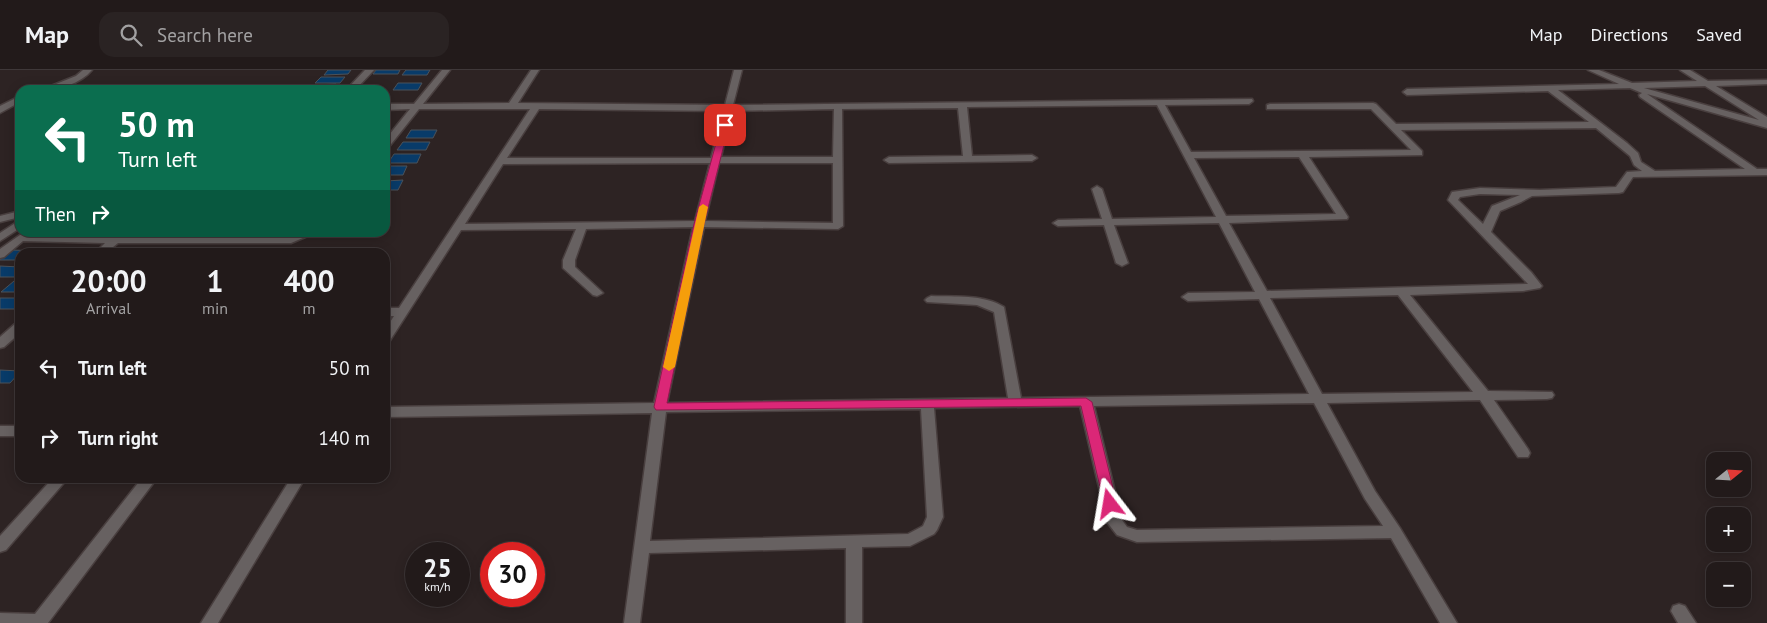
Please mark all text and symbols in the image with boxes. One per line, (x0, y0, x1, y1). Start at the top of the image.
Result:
search box (99, 12, 449, 57)
text: Map (25, 19, 69, 50)
icon: search (117, 21, 145, 49)
text: Search here (157, 23, 253, 47)
text: Map (1530, 23, 1562, 46)
text: Directions (1590, 23, 1668, 46)
text: Saved (1696, 23, 1742, 46)
text: 50 m (118, 101, 195, 147)
pin (704, 104, 746, 146)
icon: left (35, 105, 100, 170)
icon: arrive (711, 111, 739, 139)
text: Turn left (118, 145, 197, 173)
icon: right (86, 200, 114, 228)
text: Then (35, 202, 76, 226)
text: 20:00 (70, 261, 147, 300)
text: 1 (207, 261, 224, 300)
text: 400 (283, 261, 335, 300)
text: Arrival (86, 298, 131, 318)
text: min (202, 298, 228, 318)
text: m (303, 298, 316, 318)
icon: left (35, 354, 63, 382)
text: Turn left (78, 356, 147, 380)
text: 50 m (329, 356, 370, 380)
icon: right (35, 424, 63, 452)
text: Turn right (78, 426, 158, 450)
text: 140 m (318, 426, 370, 450)
north arrow (1706, 452, 1751, 498)
map controls (1706, 452, 1751, 607)
position arrow (1083, 477, 1135, 529)
button: + (1706, 507, 1751, 552)
speed limit sign: 30 (480, 542, 545, 607)
text: 25 (423, 552, 452, 584)
button: − (1706, 562, 1751, 607)
text: km/h (424, 579, 451, 594)

